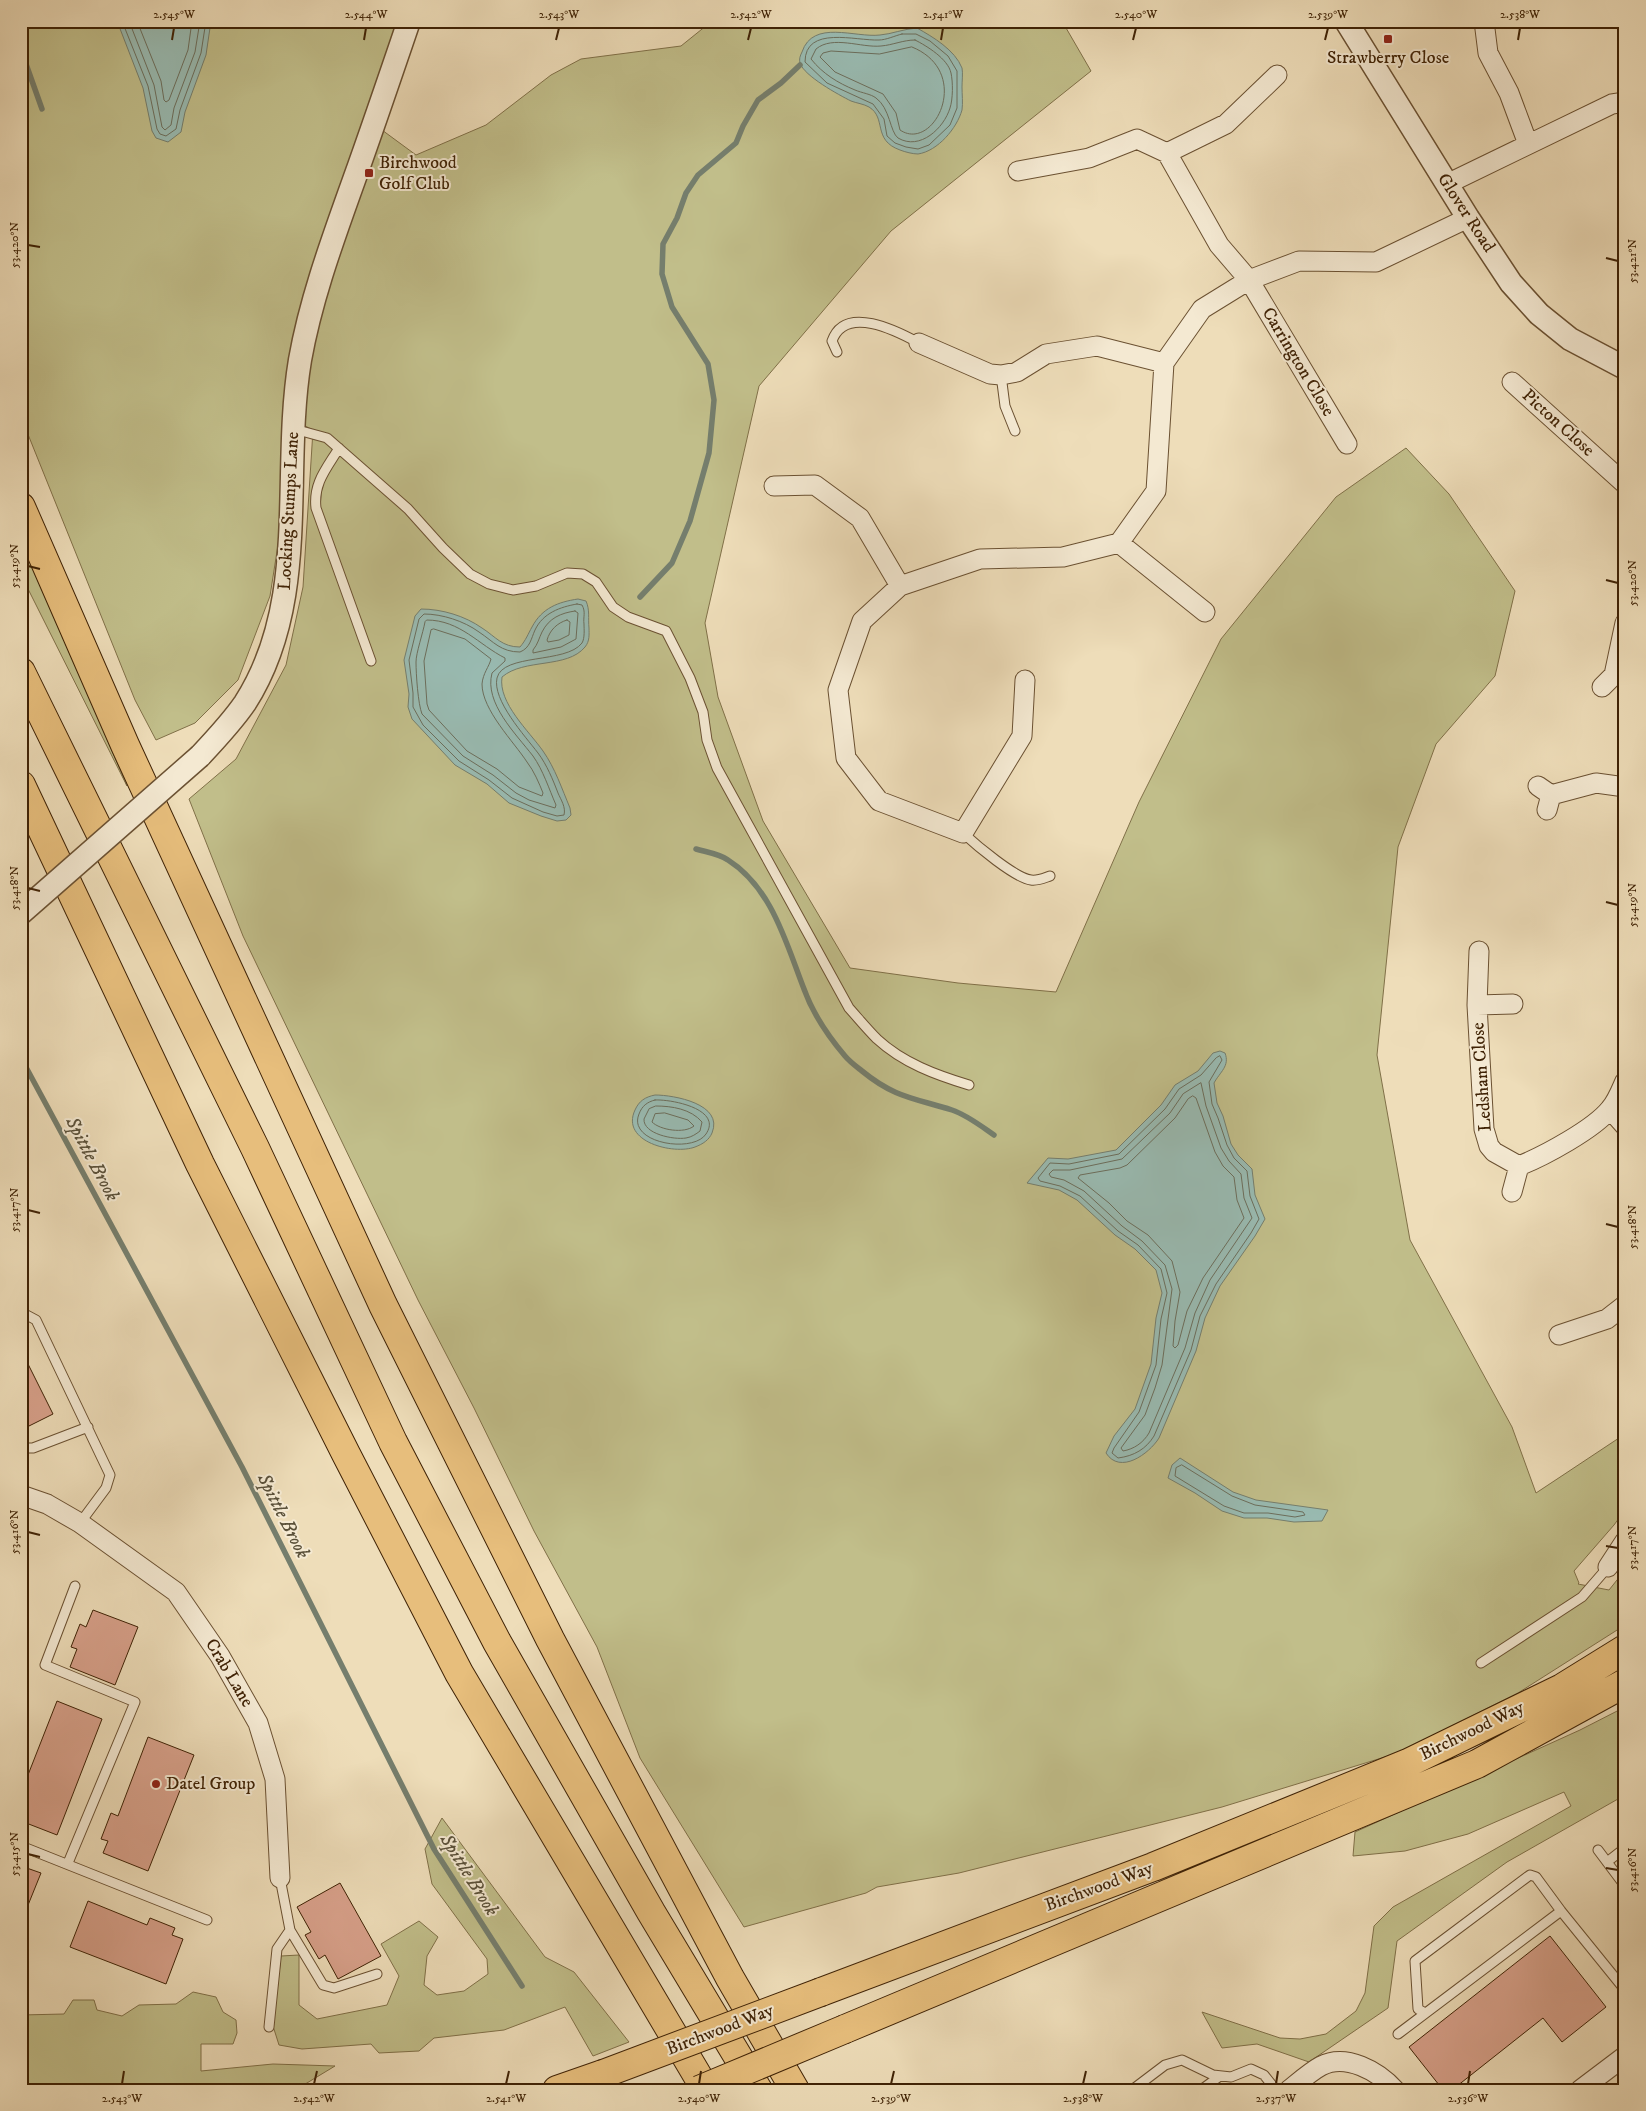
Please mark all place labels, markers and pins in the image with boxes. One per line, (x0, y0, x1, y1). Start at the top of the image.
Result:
marker: Strawberry Close (1382, 33, 1394, 45)
place label: Strawberry Close (1327, 47, 1449, 69)
place label: Birchwood Golf Club (379, 152, 457, 195)
marker: Birchwood Golf Club (363, 167, 375, 179)
place label: Datel Group (166, 1773, 255, 1795)
marker: Datel Group (150, 1778, 162, 1790)

